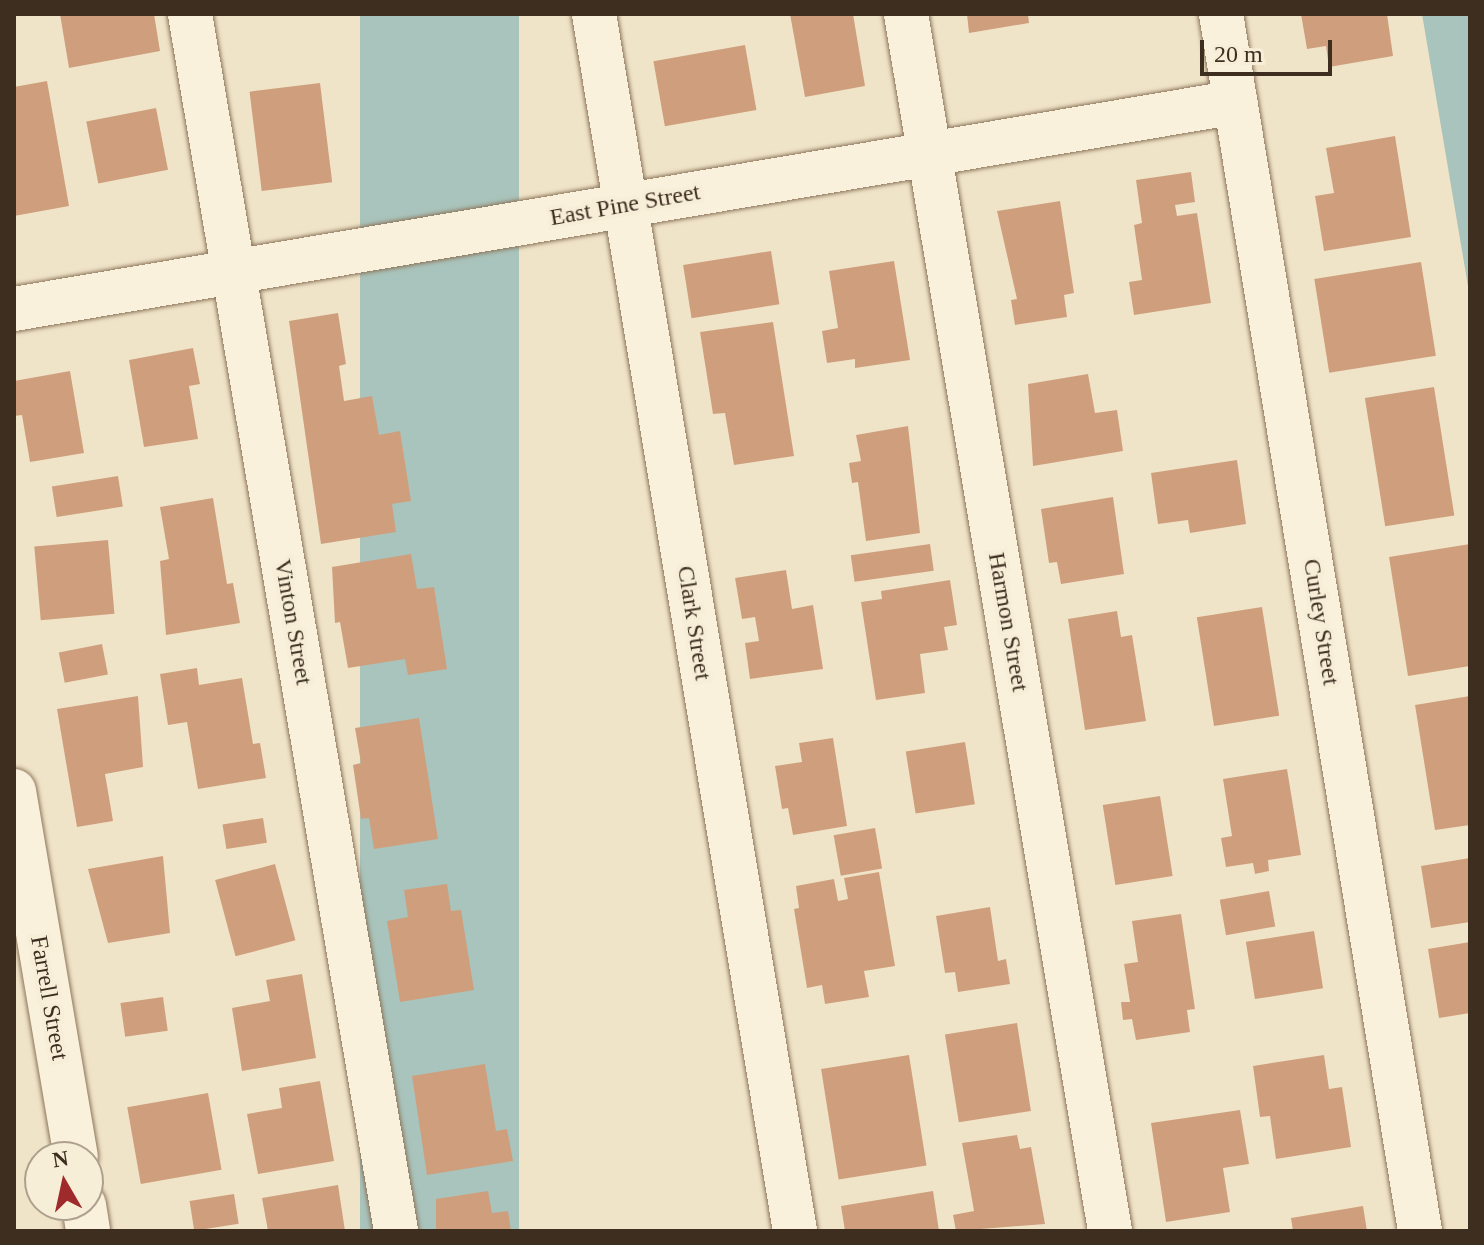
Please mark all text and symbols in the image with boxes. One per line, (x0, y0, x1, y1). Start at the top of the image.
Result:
scale bar (1204, 24, 1336, 74)
text: 20 m (1214, 41, 1263, 67)
street label: East Pine Street (548, 178, 702, 232)
street label: Harmon Street (982, 550, 1034, 694)
street label: Vinton Street (268, 557, 318, 687)
street label: Curley Street (1297, 557, 1345, 687)
street label: Clark Street (671, 564, 717, 682)
street label: Farrell Street (24, 933, 74, 1063)
north arrow (24, 1141, 104, 1221)
text: N (51, 1145, 70, 1172)

